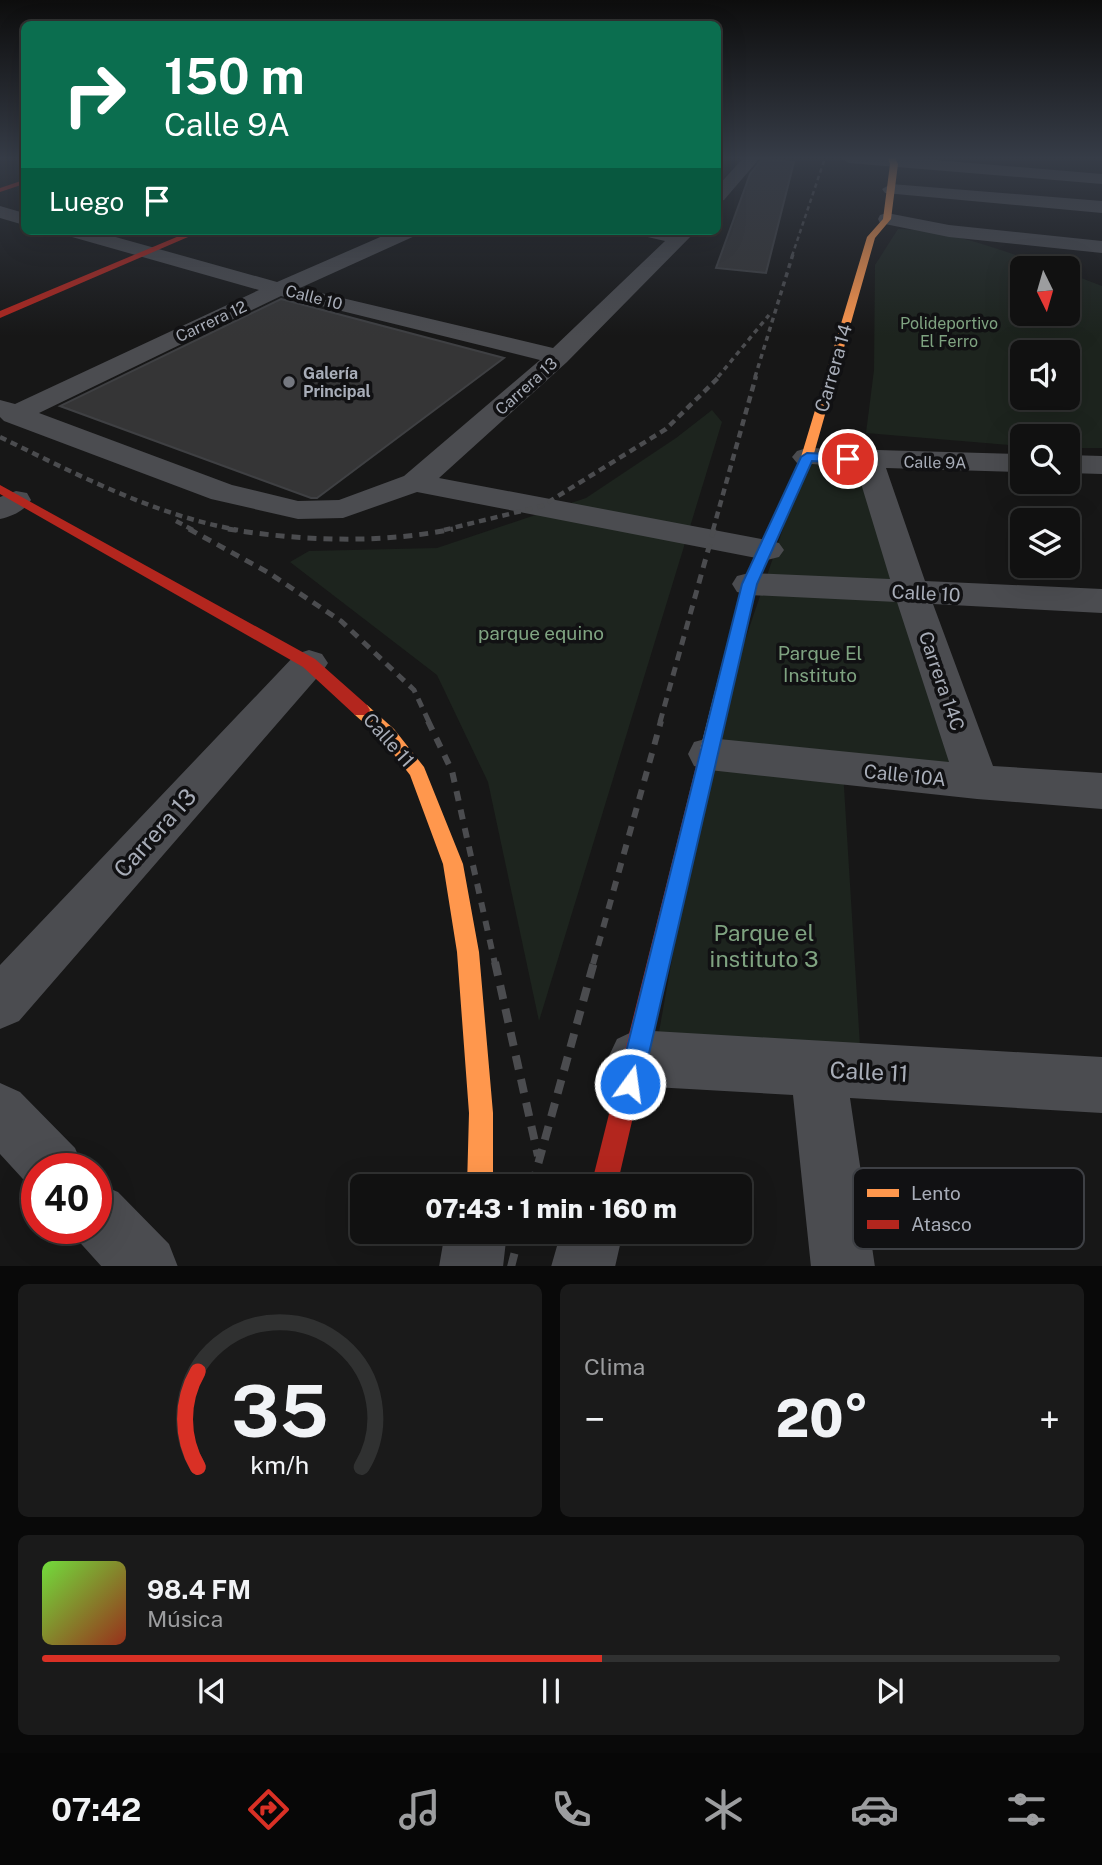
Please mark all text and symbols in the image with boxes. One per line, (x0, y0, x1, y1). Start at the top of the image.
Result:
text: 150 m (164, 47, 305, 105)
icon: right (49, 49, 140, 140)
text: Calle 9A (164, 106, 290, 143)
icon: arrive (138, 182, 176, 220)
text: Luego (49, 186, 124, 217)
north arrow (1010, 256, 1080, 326)
map controls (1010, 256, 1080, 578)
street label: Calle 10 (283, 281, 344, 314)
street label: Carrera 12 (173, 297, 250, 346)
park label: Polideportivo El Ferro (900, 314, 998, 351)
street label: Carrera 14 (810, 321, 856, 415)
button: sound (1010, 340, 1080, 410)
street label: Carrera 13 (492, 354, 561, 419)
place label: Galería Principal (303, 364, 371, 401)
marker: Galería Principal (281, 374, 297, 390)
button: search (1010, 424, 1080, 494)
pin (818, 429, 878, 489)
icon: arrive (829, 440, 867, 478)
street label: Calle 9A (903, 452, 967, 473)
button: layers (1010, 508, 1080, 578)
street label: Calle 10 (891, 580, 961, 606)
park label: parque equino (478, 622, 604, 644)
street label: Carrera 14C (915, 628, 969, 734)
park label: Parque El Instituto (778, 642, 862, 686)
street label: Calle 11 (359, 709, 419, 771)
street label: Calle 10A (863, 760, 947, 790)
street label: Carrera 13 (108, 783, 201, 883)
park label: Parque el instituto 3 (710, 919, 818, 972)
position arrow (593, 1047, 667, 1121)
street label: Calle 11 (829, 1056, 909, 1087)
speed limit sign: 40 (21, 1153, 112, 1244)
legend (853, 1168, 1084, 1249)
text: Lento (911, 1182, 961, 1204)
text: 07:43 · 1 min · 160 m (425, 1193, 677, 1224)
text: Atasco (911, 1213, 972, 1235)
text: Clima (584, 1353, 645, 1380)
text: 35 (231, 1368, 329, 1453)
text: 20° (775, 1388, 869, 1449)
text: − (584, 1397, 605, 1442)
text: + (1039, 1397, 1060, 1442)
text: km/h (251, 1449, 309, 1479)
text: 98.4 FM (147, 1574, 251, 1605)
text: Música (147, 1605, 223, 1632)
icon: previous (193, 1672, 231, 1710)
icon: pause (532, 1672, 570, 1710)
icon: next (871, 1672, 909, 1710)
icon: directions (244, 1785, 293, 1834)
icon: music (395, 1785, 444, 1834)
icon: phone (547, 1785, 596, 1834)
icon: climate (699, 1785, 748, 1834)
icon: car (850, 1785, 899, 1834)
icon: filters (1002, 1785, 1051, 1834)
text: 07:42 (51, 1791, 141, 1828)

